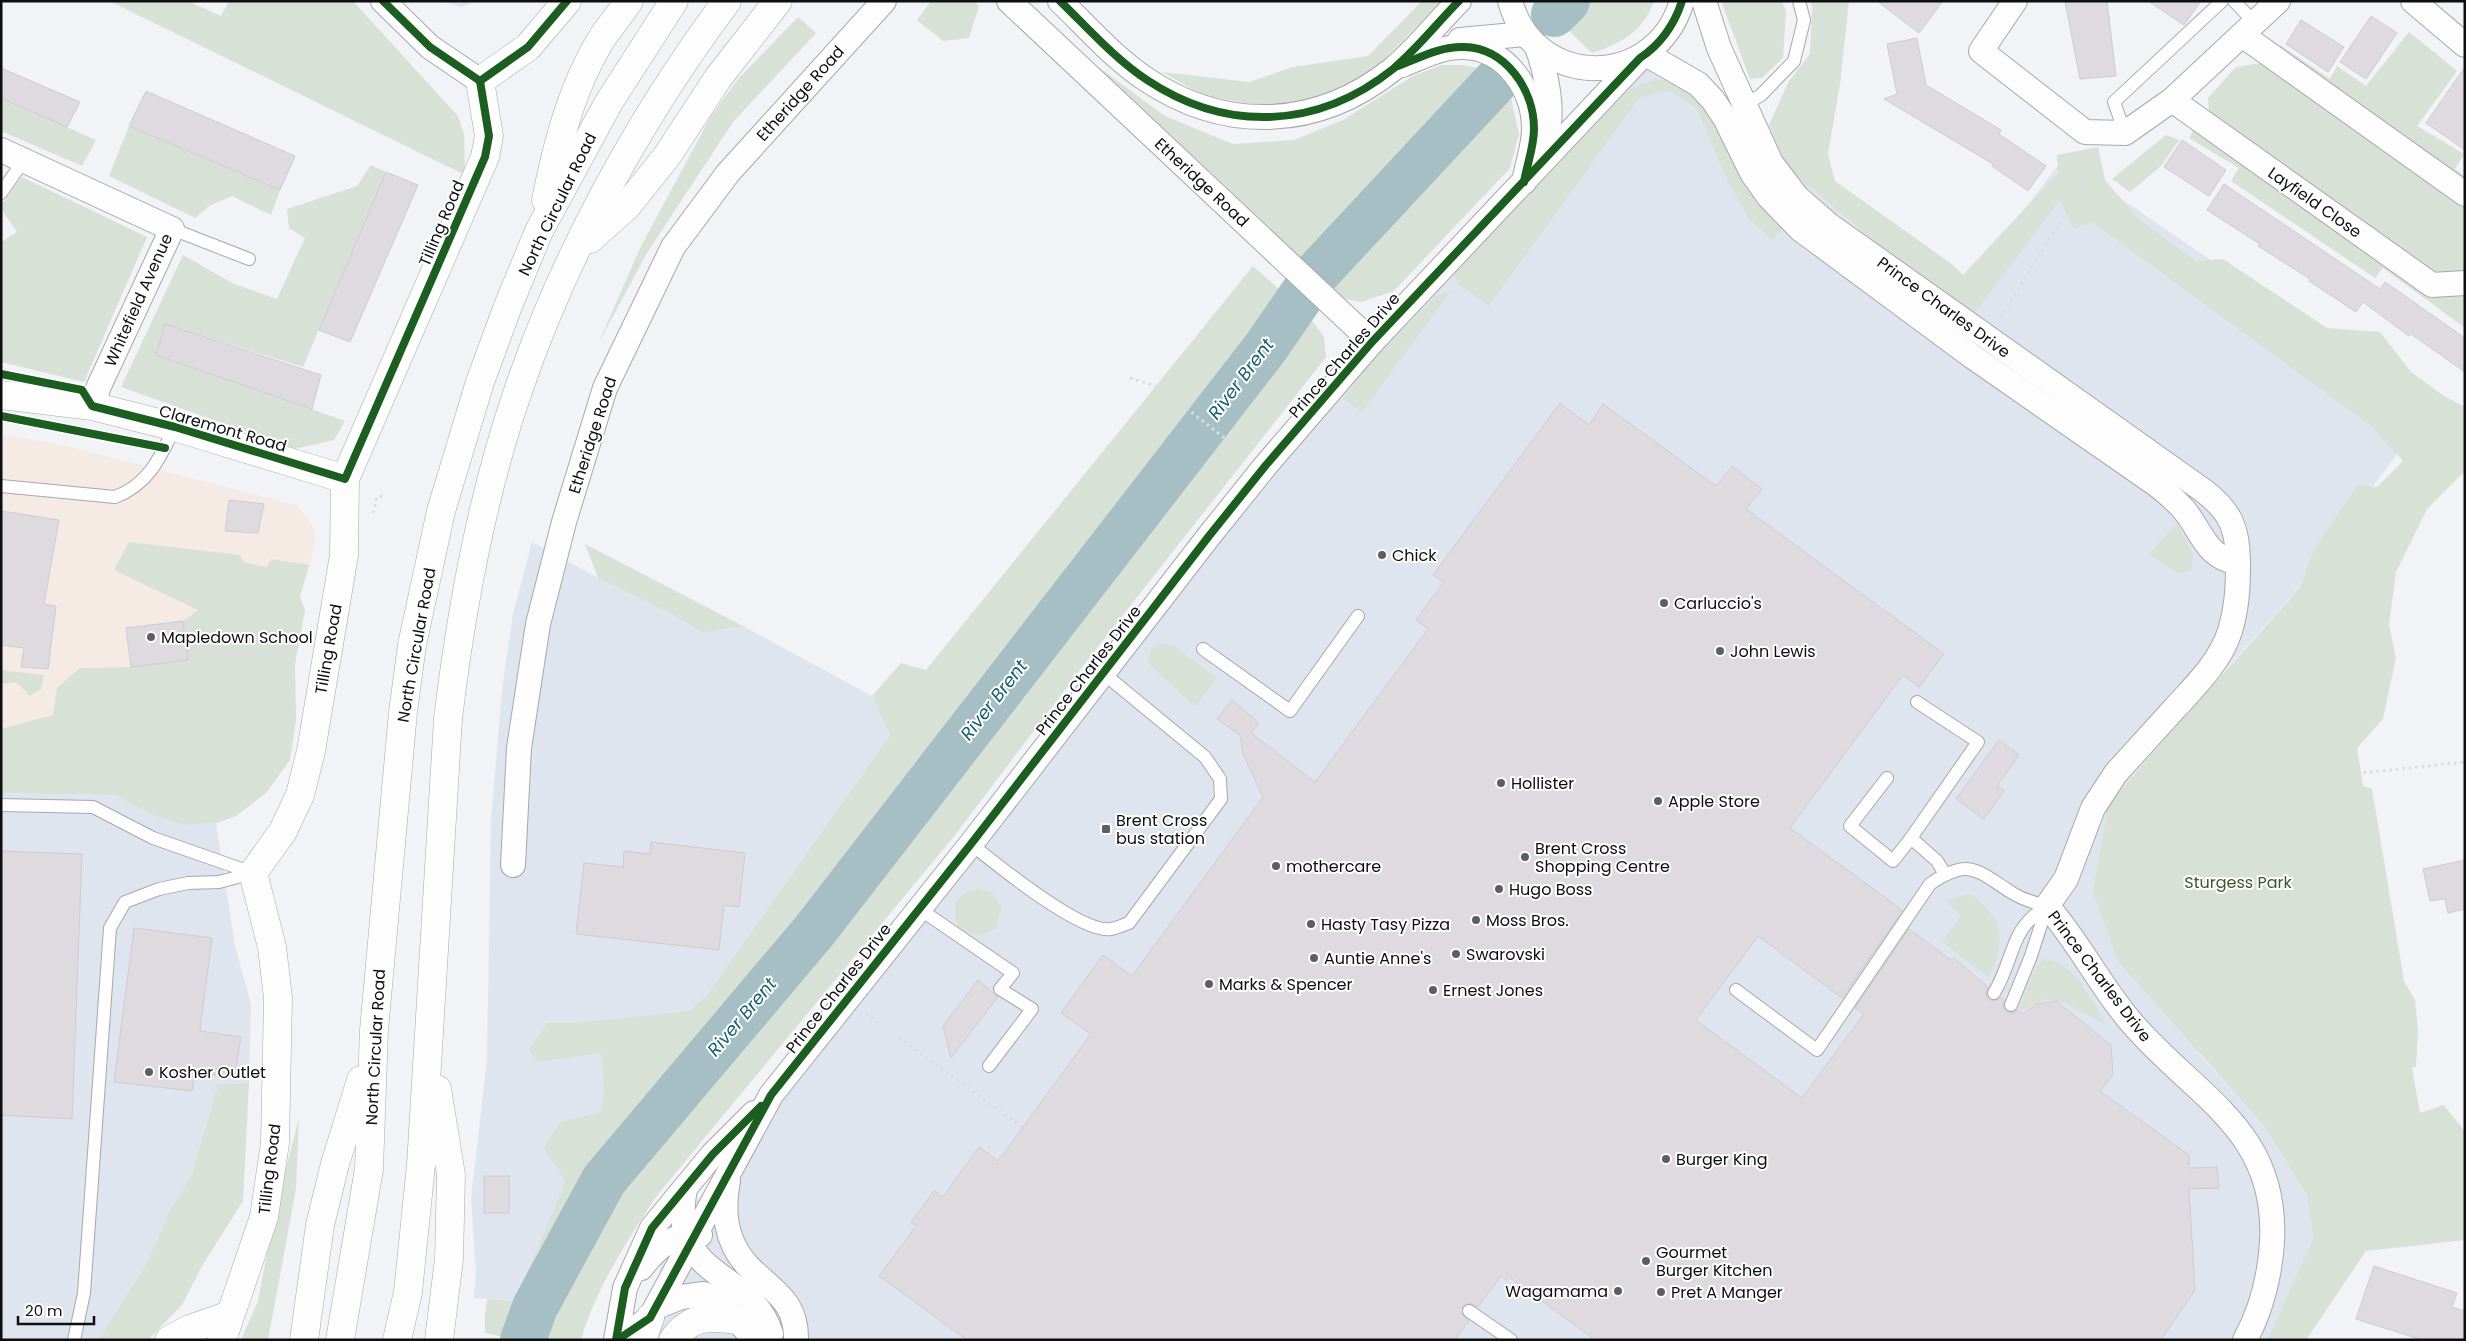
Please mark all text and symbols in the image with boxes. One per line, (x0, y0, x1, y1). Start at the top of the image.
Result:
street label: Etheridge Road (751, 40, 850, 146)
street label: North Circular Road (513, 129, 602, 280)
street label: Etheridge Road (1149, 133, 1254, 232)
street label: Layfield Close (2263, 162, 2366, 243)
street label: Tilling Road (413, 177, 470, 270)
street label: Whitefield Avenue (99, 230, 178, 371)
street label: Prince Charles Drive (1873, 251, 2015, 364)
street label: Prince Charles Drive (1283, 288, 1405, 423)
water label: River Brent (1202, 333, 1280, 424)
street label: Etheridge Road (563, 374, 622, 496)
street label: Claremont Road (156, 399, 289, 458)
place label: Chick (1392, 544, 1437, 567)
marker: Chick (1376, 549, 1388, 561)
street label: North Circular Road (392, 566, 441, 724)
place label: Carluccio's (1674, 592, 1762, 615)
marker: Carluccio's (1658, 597, 1670, 609)
street label: Prince Charles Drive (1030, 600, 1147, 740)
street label: Tilling Road (309, 602, 348, 696)
place label: Mapledown School (161, 626, 313, 649)
marker: Mapledown School (145, 631, 157, 643)
place label: John Lewis (1730, 640, 1816, 663)
marker: John Lewis (1714, 645, 1726, 657)
water label: River Brent (954, 654, 1033, 745)
place label: Hollister (1511, 772, 1574, 795)
marker: Hollister (1495, 777, 1507, 789)
place label: Apple Store (1668, 790, 1760, 813)
marker: Apple Store (1652, 795, 1664, 807)
place label: Brent Cross bus station (1116, 809, 1207, 850)
marker: Brent Cross bus station (1100, 823, 1112, 835)
place label: Brent Cross Shopping Centre (1535, 837, 1670, 878)
marker: Brent Cross Shopping Centre (1519, 851, 1531, 863)
place label: mothercare (1286, 855, 1381, 878)
marker: mothercare (1270, 860, 1282, 872)
park label: Sturgess Park (2184, 871, 2292, 894)
place label: Hugo Boss (1509, 878, 1592, 901)
marker: Hugo Boss (1493, 883, 1505, 895)
street label: Prince Charles Drive (2042, 906, 2157, 1047)
place label: Moss Bros. (1486, 909, 1569, 932)
place label: Hasty Tasy Pizza (1321, 913, 1450, 936)
marker: Moss Bros. (1470, 914, 1482, 926)
street label: Prince Charles Drive (780, 918, 897, 1058)
marker: Hasty Tasy Pizza (1305, 918, 1317, 930)
place label: Swarovski (1466, 943, 1545, 966)
place label: Auntie Anne's (1324, 947, 1431, 970)
marker: Swarovski (1450, 948, 1462, 960)
marker: Auntie Anne's (1308, 952, 1320, 964)
street label: North Circular Road (360, 968, 391, 1126)
water label: River Brent (701, 972, 782, 1061)
place label: Marks & Spencer (1219, 973, 1353, 996)
marker: Marks & Spencer (1203, 978, 1215, 990)
place label: Ernest Jones (1443, 979, 1543, 1002)
marker: Ernest Jones (1427, 984, 1439, 996)
place label: Kosher Outlet (159, 1061, 266, 1084)
marker: Kosher Outlet (143, 1066, 155, 1078)
street label: Tilling Road (253, 1122, 286, 1216)
place label: Burger King (1676, 1148, 1768, 1171)
marker: Burger King (1660, 1153, 1672, 1165)
place label: Gourmet Burger Kitchen (1656, 1241, 1772, 1282)
marker: Gourmet Burger Kitchen (1640, 1255, 1652, 1267)
place label: Wagamama (1505, 1280, 1608, 1303)
place label: Pret A Manger (1671, 1281, 1783, 1304)
marker: Wagamama (1612, 1285, 1624, 1297)
marker: Pret A Manger (1655, 1286, 1667, 1298)
scale bar (18, 1294, 94, 1326)
text: 20 m (25, 1300, 63, 1321)

